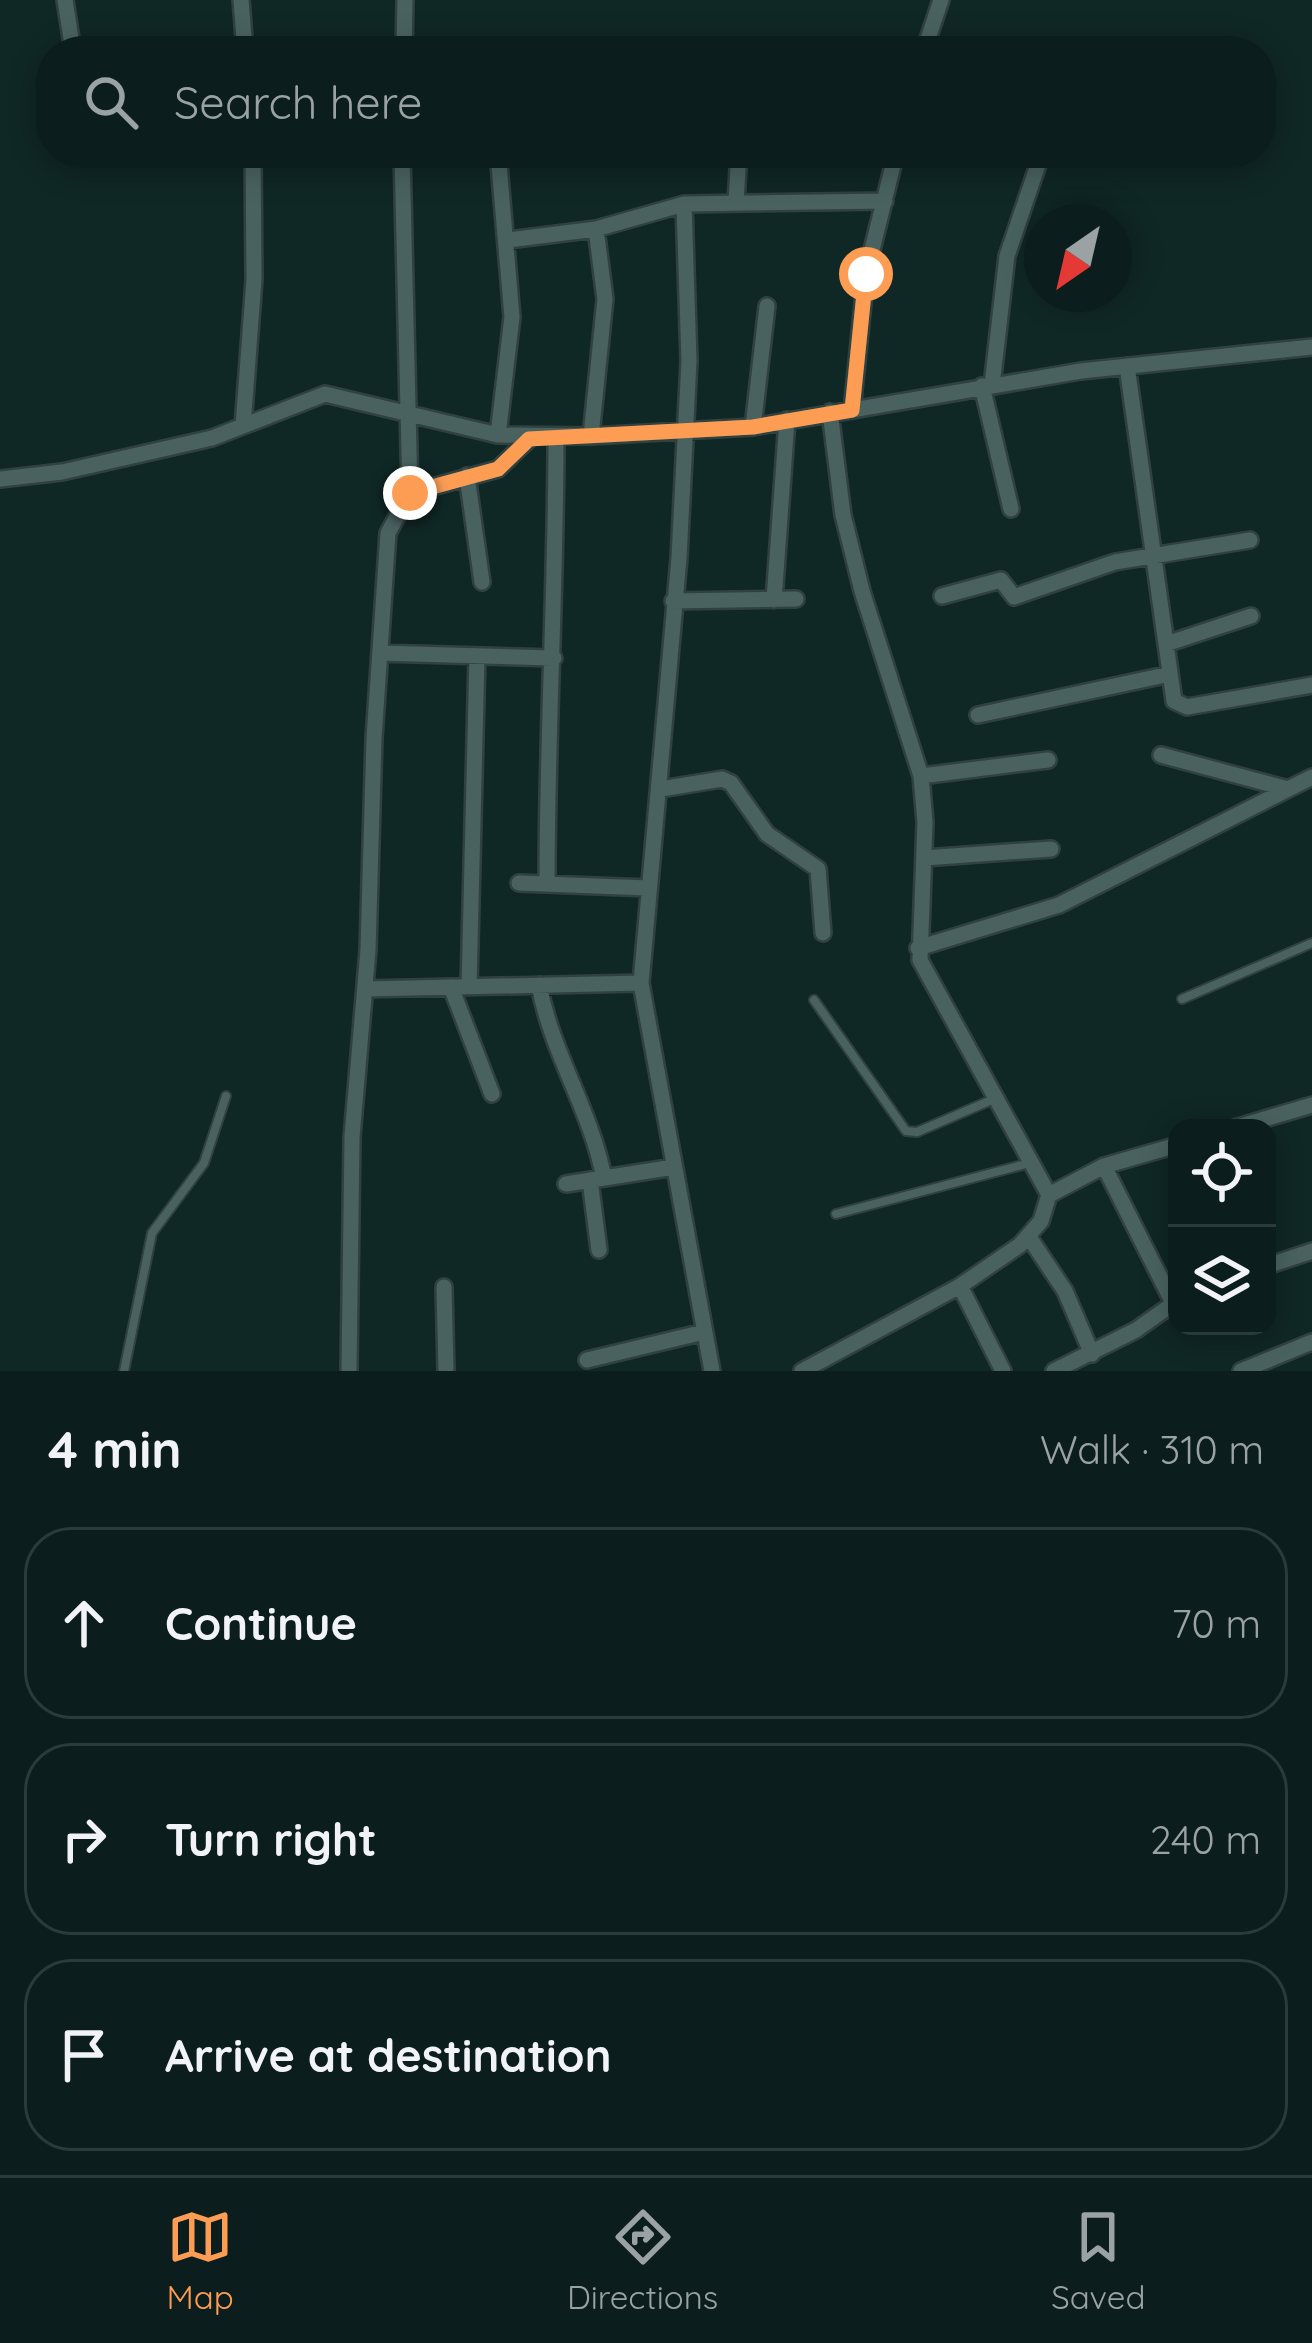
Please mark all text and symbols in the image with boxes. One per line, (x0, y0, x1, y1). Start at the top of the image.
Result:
search box (36, 36, 1276, 168)
icon: search (78, 69, 144, 135)
text: Search here (174, 74, 422, 130)
north arrow (1024, 204, 1132, 312)
route start (839, 247, 893, 301)
route end (383, 466, 437, 520)
map controls (1168, 1119, 1276, 1335)
button: locate (1168, 1119, 1276, 1227)
button: layers (1168, 1227, 1276, 1335)
text: 4 min (48, 1417, 182, 1481)
text: Walk · 310 m (1040, 1425, 1264, 1474)
icon: ahead (51, 1590, 117, 1656)
text: Continue (165, 1595, 357, 1651)
text: 70 m (1172, 1599, 1261, 1648)
icon: right (51, 1806, 117, 1872)
text: Turn right (165, 1811, 377, 1867)
text: 240 m (1150, 1815, 1261, 1864)
icon: arrive (51, 2022, 117, 2088)
text: Arrive at destination (165, 2027, 611, 2083)
tab: Map (167, 2204, 234, 2317)
tab: Directions (567, 2204, 718, 2317)
tab: Saved (1051, 2204, 1145, 2317)

